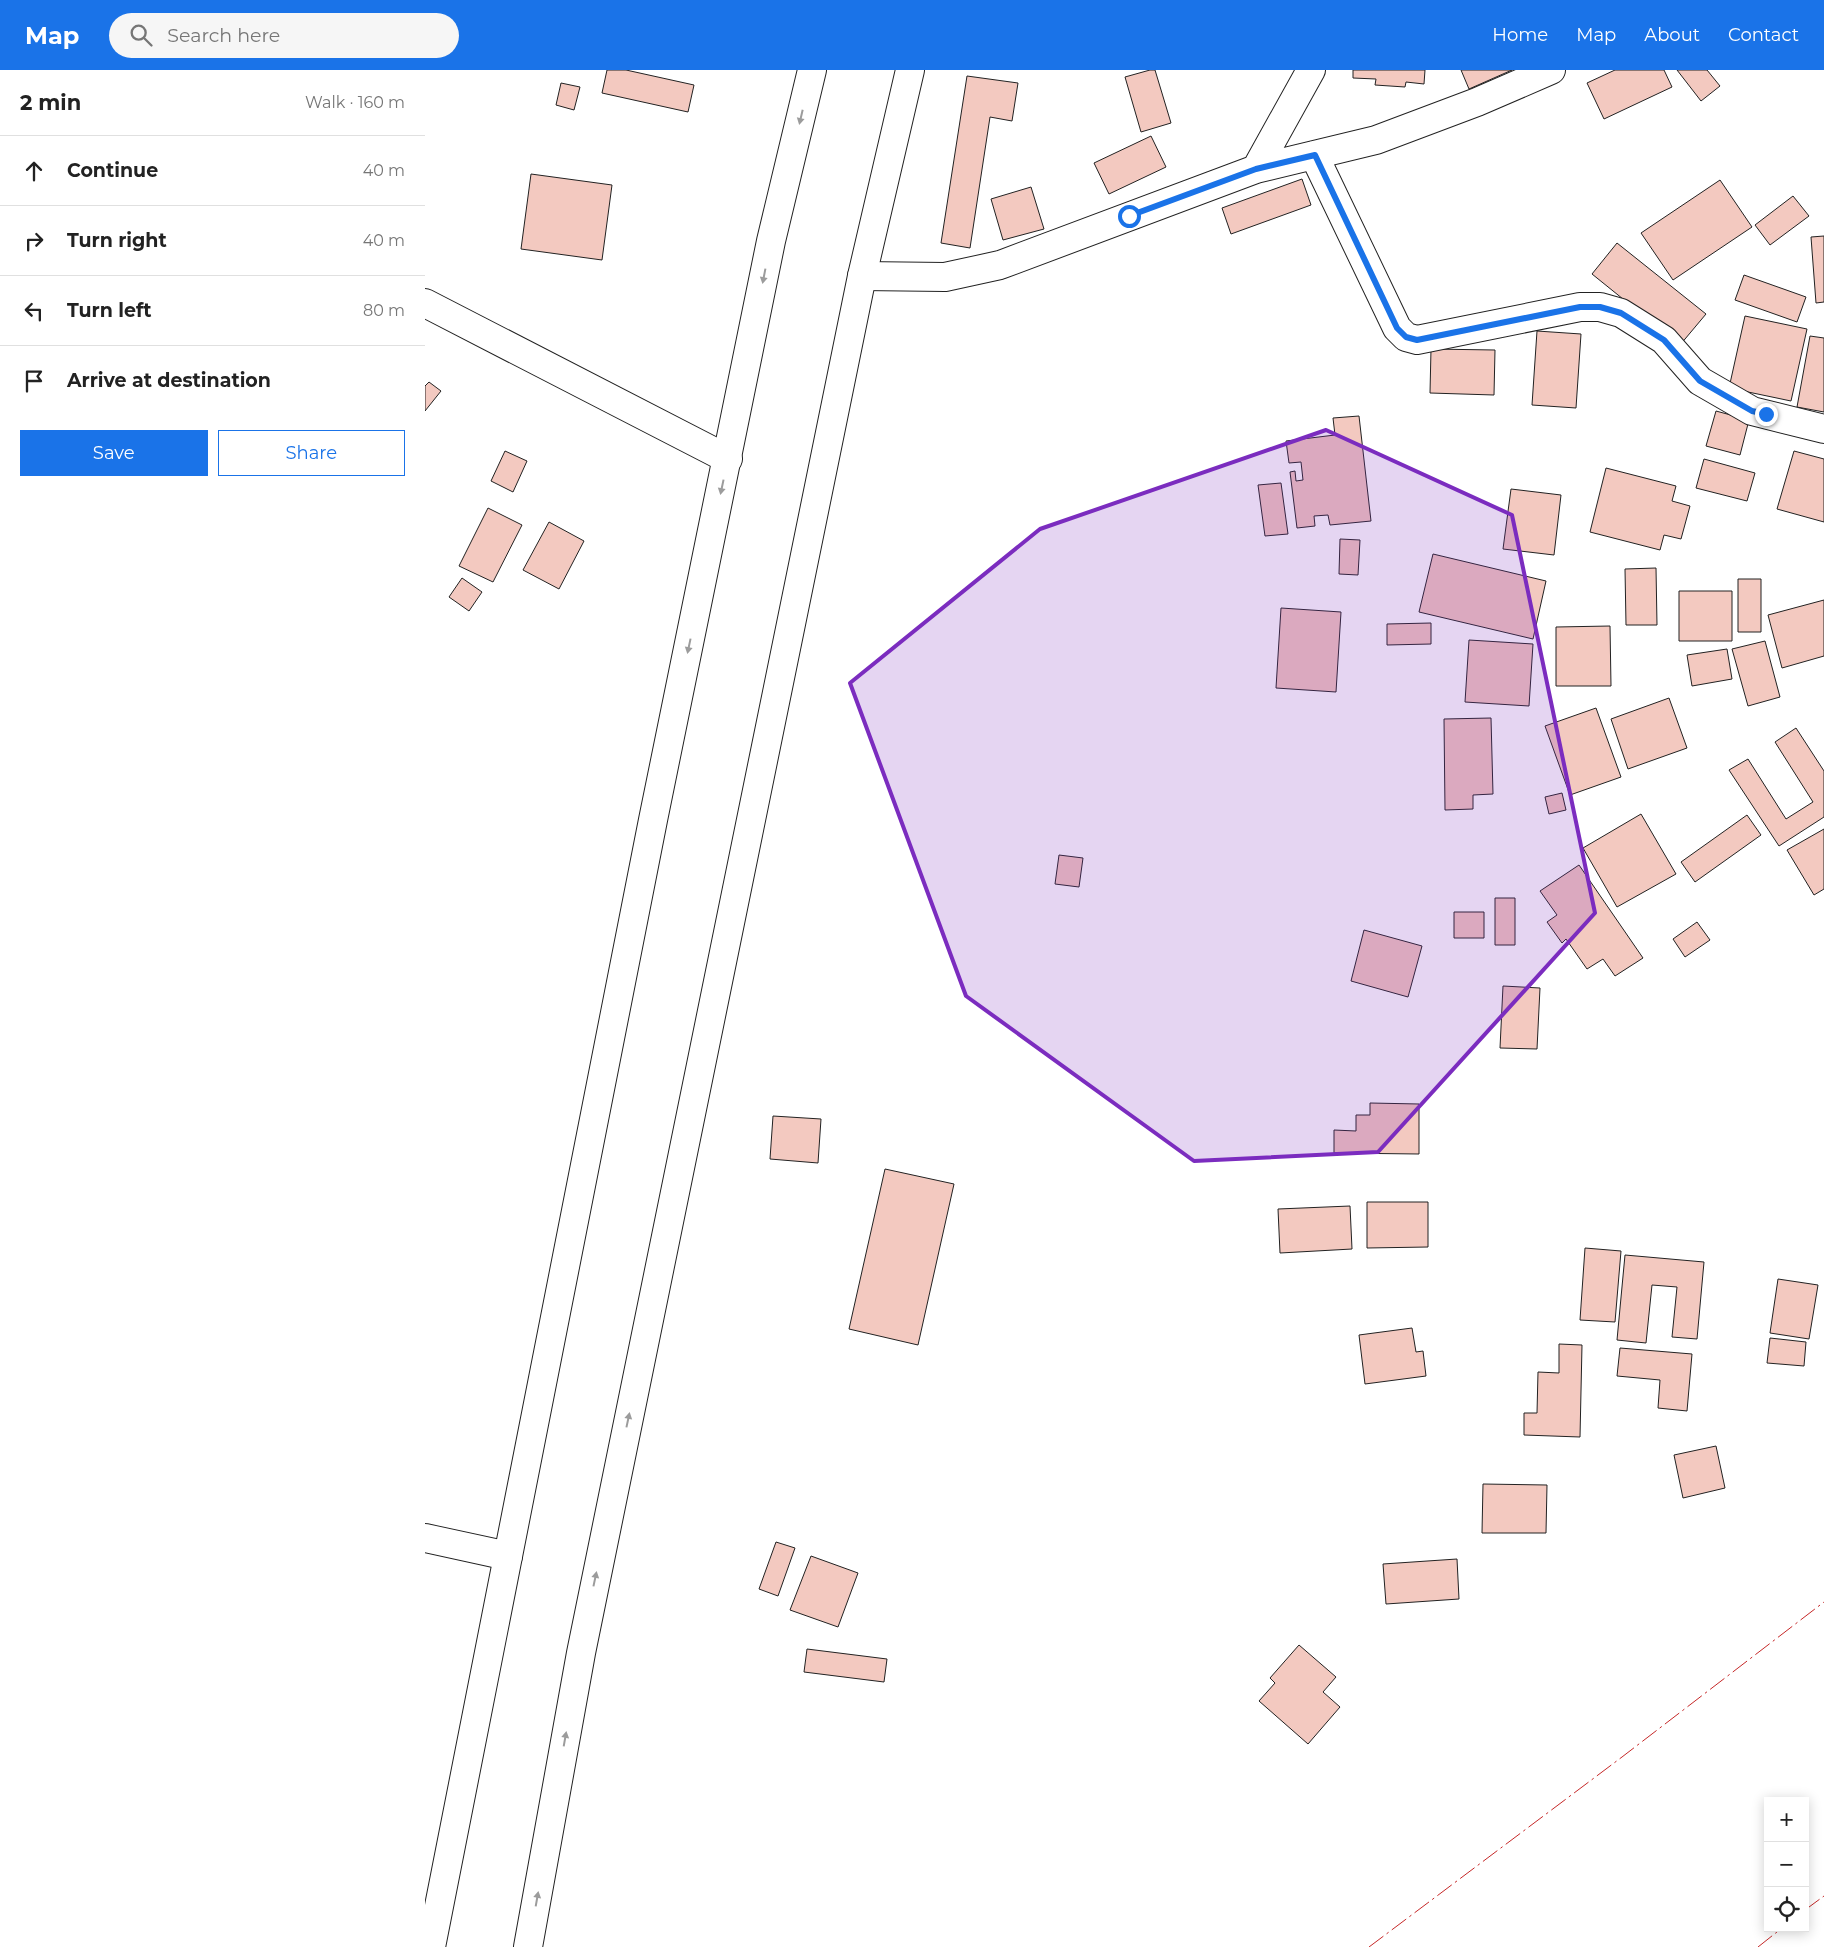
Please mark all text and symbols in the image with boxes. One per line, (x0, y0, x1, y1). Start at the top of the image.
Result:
search box (109, 13, 459, 58)
text: Map (25, 21, 79, 50)
icon: search (127, 21, 155, 49)
text: Search here (167, 24, 280, 47)
text: Home (1492, 24, 1548, 46)
text: Map (1576, 24, 1616, 46)
text: About (1644, 24, 1700, 46)
text: Contact (1728, 24, 1799, 46)
text: 2 min (20, 90, 81, 115)
text: Walk · 160 m (305, 93, 405, 112)
one-way arrow (797, 110, 805, 125)
icon: ahead (20, 157, 48, 185)
text: Continue (67, 159, 158, 182)
text: 40 m (363, 161, 405, 180)
route start (1118, 205, 1141, 228)
icon: right (20, 227, 48, 255)
text: Turn right (67, 229, 167, 252)
text: 40 m (363, 231, 405, 250)
one-way arrow (760, 268, 768, 284)
icon: left (20, 297, 48, 325)
text: Turn left (67, 299, 152, 322)
text: 80 m (363, 301, 405, 320)
icon: arrive (20, 367, 48, 395)
text: Arrive at destination (67, 369, 271, 392)
route end (1755, 403, 1778, 426)
button: Save (20, 430, 208, 476)
button: Share (218, 430, 405, 476)
one-way arrow (718, 479, 726, 494)
one-way arrow (685, 638, 693, 654)
one-way arrow (624, 1413, 632, 1428)
one-way arrow (592, 1571, 600, 1587)
one-way arrow (562, 1731, 570, 1747)
map controls (1764, 1797, 1809, 1932)
button: + (1764, 1797, 1809, 1842)
button: − (1764, 1842, 1809, 1887)
button: locate (1764, 1887, 1809, 1932)
one-way arrow (533, 1891, 541, 1907)

